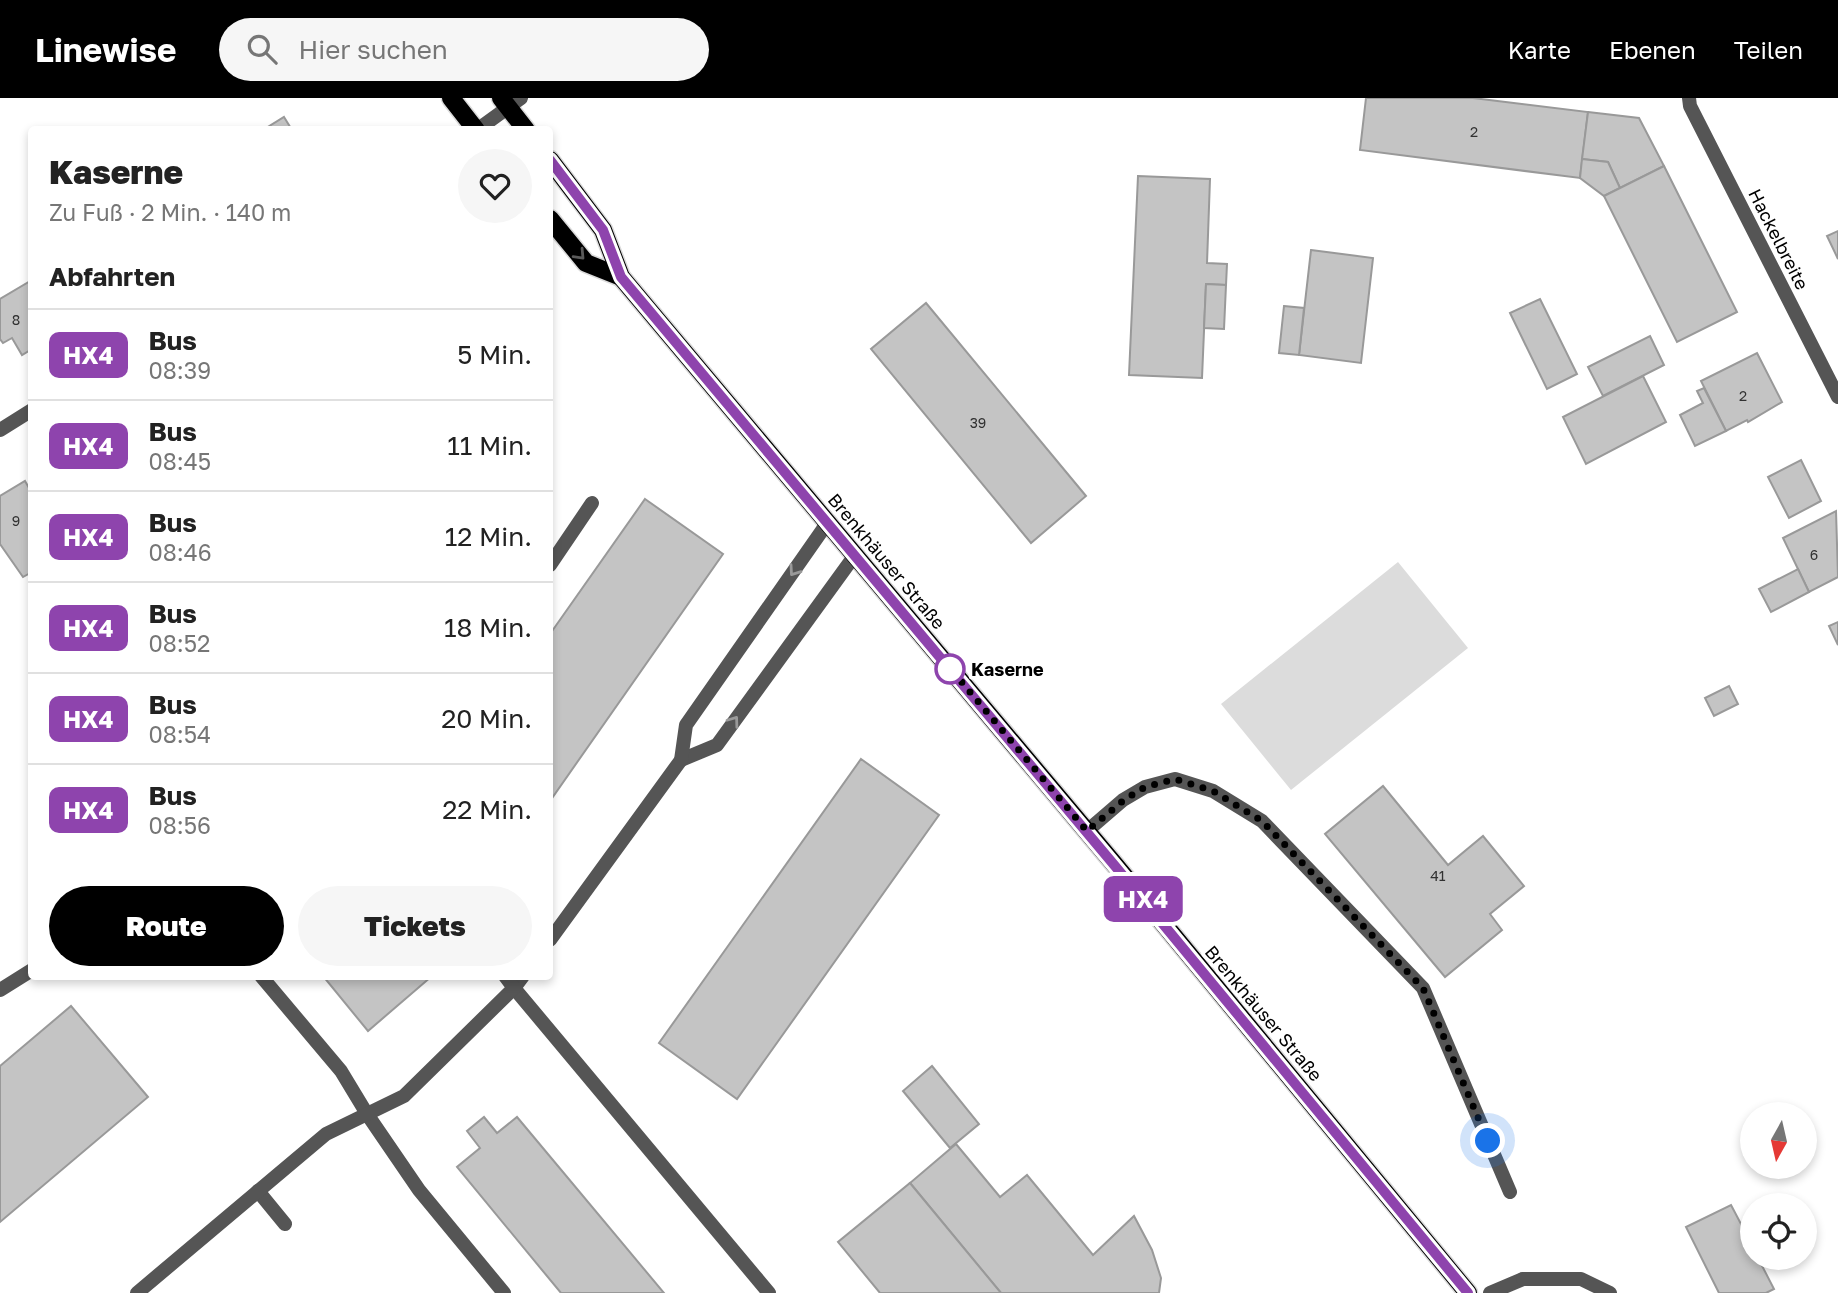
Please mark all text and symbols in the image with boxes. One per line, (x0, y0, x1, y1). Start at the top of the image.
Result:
search box (219, 18, 709, 81)
text: Linewise (35, 30, 177, 69)
icon: search (243, 30, 281, 68)
text: Hier suchen (299, 34, 448, 65)
text: Karte (1508, 35, 1571, 64)
text: Ebenen (1609, 35, 1696, 64)
text: Teilen (1734, 35, 1803, 64)
house number: 2 (1470, 123, 1478, 140)
button: heart (458, 149, 532, 223)
text: Kaserne (49, 152, 183, 191)
street label: Hackelbreite (1744, 185, 1814, 293)
text: Zu Fuß · 2 Min. · 140 m (49, 198, 291, 226)
one-way arrow (572, 247, 584, 260)
text: Abfahrten (49, 261, 175, 292)
house number: 8 (12, 311, 20, 328)
text: Bus (149, 325, 197, 356)
text: 5 Min. (457, 339, 532, 370)
text: HX4 (63, 340, 114, 369)
text: 08:39 (149, 356, 211, 384)
house number: 2 (1739, 387, 1747, 404)
house number: 39 (970, 414, 986, 431)
text: Bus (149, 416, 197, 447)
text: 11 Min. (447, 430, 532, 461)
text: HX4 (63, 431, 114, 460)
text: 08:45 (149, 447, 211, 475)
street label: Brenkhäuser Straße (824, 489, 950, 633)
text: Bus (149, 507, 197, 538)
house number: 9 (12, 512, 20, 529)
text: 12 Min. (445, 521, 532, 552)
text: HX4 (63, 522, 114, 551)
text: 08:46 (149, 538, 212, 566)
house number: 6 (1810, 546, 1818, 563)
one-way arrow (790, 563, 802, 576)
text: Bus (149, 598, 197, 629)
text: 18 Min. (444, 612, 532, 643)
text: HX4 (63, 613, 114, 642)
text: 08:52 (149, 629, 210, 657)
marker: Kaserne (935, 654, 965, 684)
place label: Kaserne (971, 658, 1044, 680)
text: Bus (149, 689, 197, 720)
text: 20 Min. (441, 703, 532, 734)
text: HX4 (63, 704, 114, 733)
one-way arrow (726, 716, 738, 729)
text: 08:54 (149, 720, 211, 748)
text: Bus (149, 780, 197, 811)
text: 22 Min. (442, 794, 532, 825)
text: HX4 (63, 795, 114, 824)
text: 08:56 (149, 811, 211, 839)
house number: 41 (1430, 867, 1446, 884)
line badge: HX4 (1103, 876, 1183, 922)
text: HX4 (1118, 884, 1168, 913)
button: Route (49, 886, 284, 966)
button: Tickets (298, 886, 532, 966)
street label: Brenkhäuser Straße (1201, 941, 1327, 1085)
north arrow (1740, 1102, 1816, 1180)
map controls (1740, 1102, 1817, 1270)
your location (1470, 1123, 1505, 1158)
button: locate (1740, 1193, 1817, 1270)

